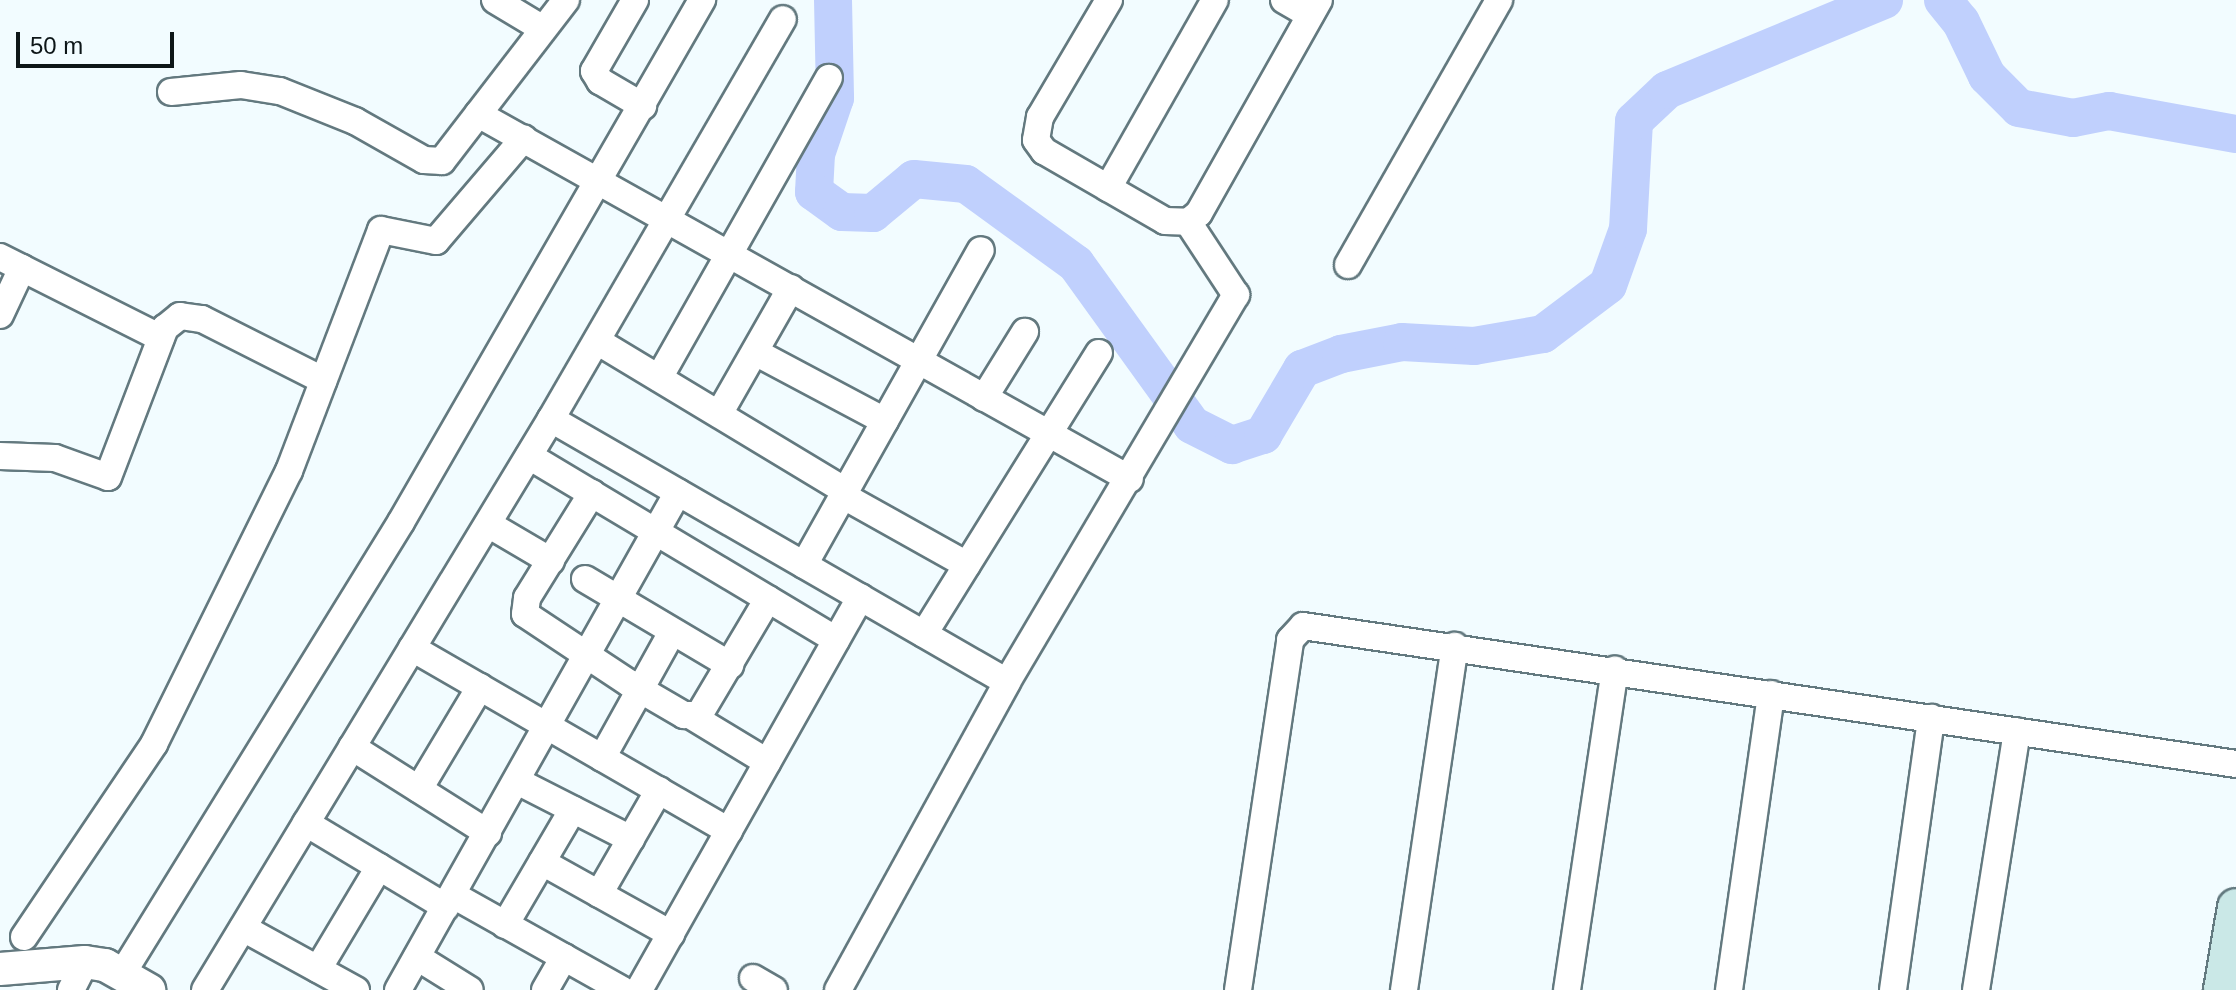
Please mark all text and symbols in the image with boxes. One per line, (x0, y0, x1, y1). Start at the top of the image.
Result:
scale bar (20, 16, 178, 66)
text: 50 m (30, 32, 83, 59)

